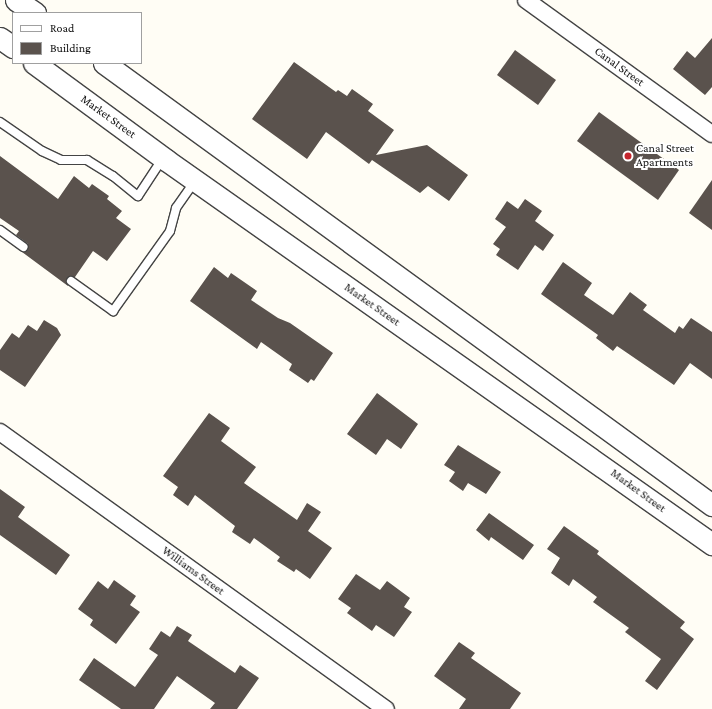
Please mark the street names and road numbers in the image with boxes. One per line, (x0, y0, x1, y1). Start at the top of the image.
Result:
street label: Canal Street (591, 44, 647, 90)
street label: Market Street (77, 92, 139, 142)
street label: Market Street (341, 280, 403, 330)
street label: Market Street (607, 466, 669, 516)
street label: Williams Street (159, 544, 227, 598)

